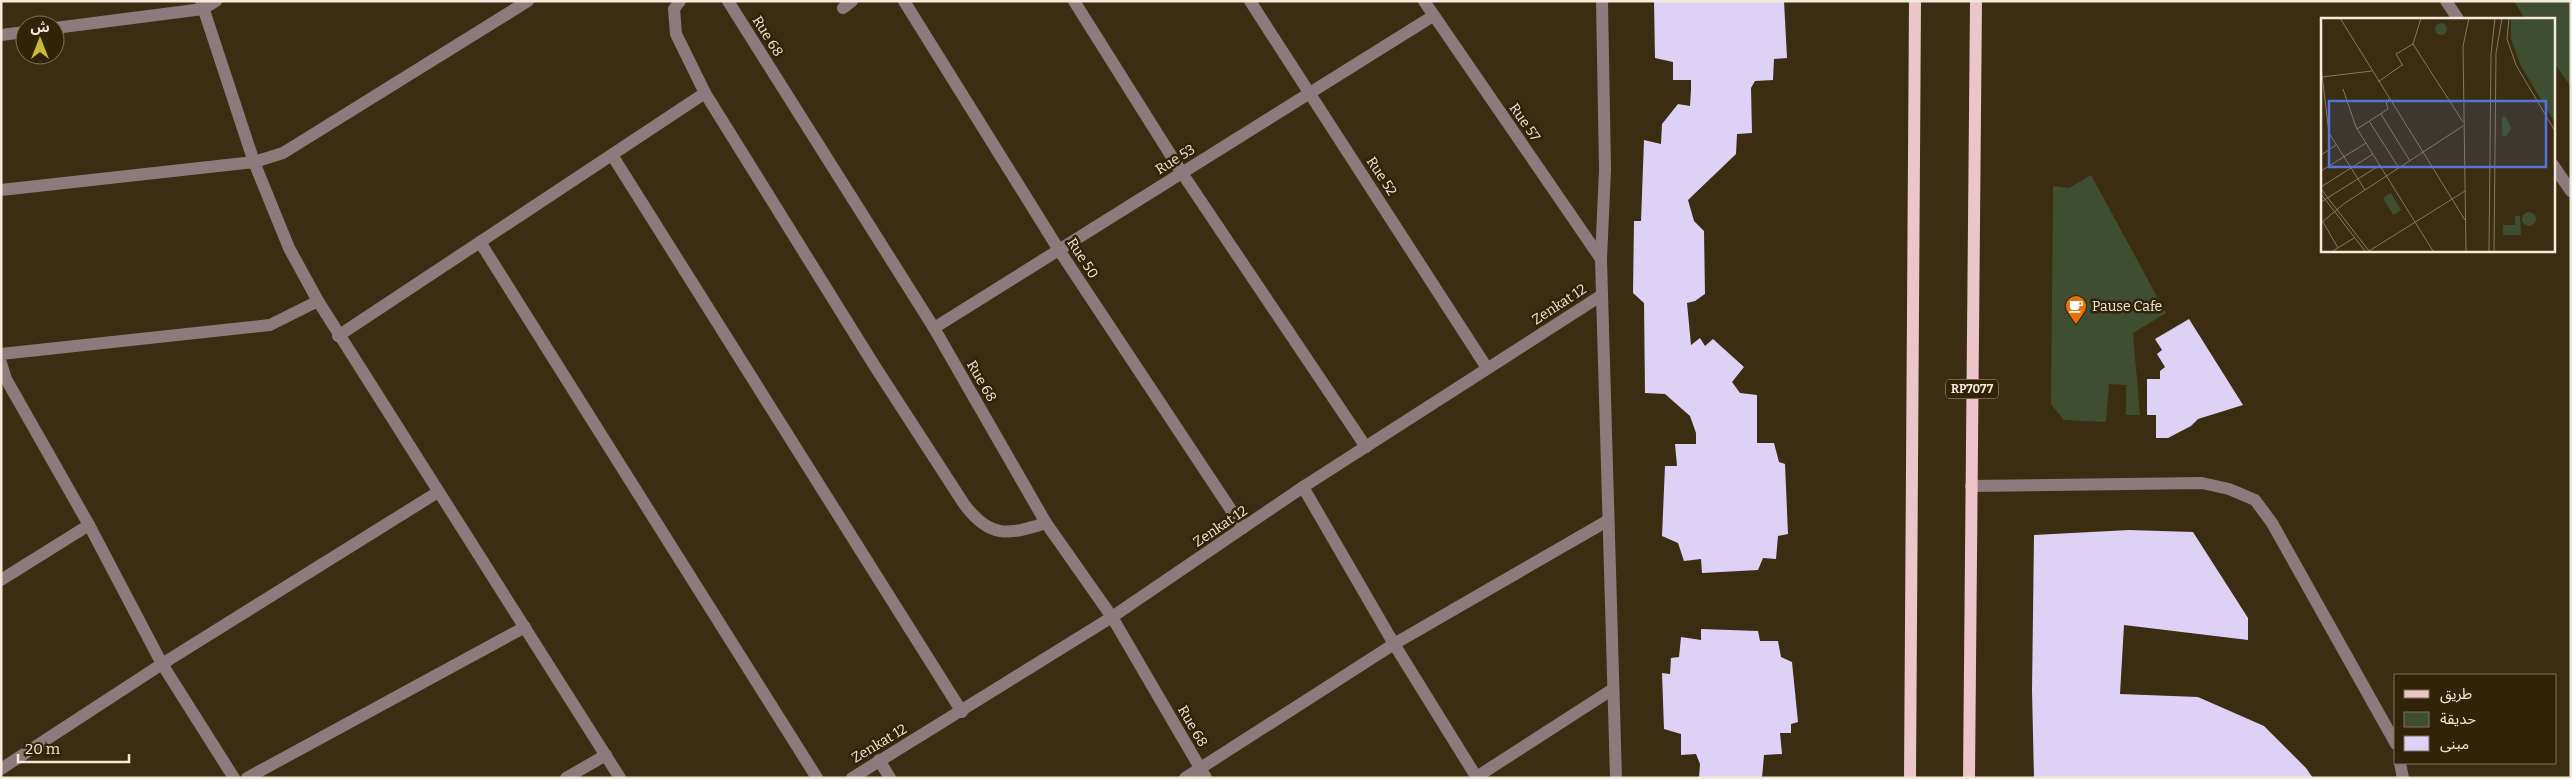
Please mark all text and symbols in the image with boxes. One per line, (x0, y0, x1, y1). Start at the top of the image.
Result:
street label: Rue 68 (749, 13, 787, 60)
north arrow (15, 15, 65, 65)
inset map (2321, 18, 2554, 251)
text: ش (30, 19, 50, 36)
street label: Rue 57 (1505, 100, 1544, 145)
street label: Rue 53 (1152, 141, 1198, 178)
street label: Rue 52 (1363, 154, 1400, 199)
street label: Rue 50 (1063, 235, 1102, 282)
street label: Zenkat 12 (1529, 281, 1590, 328)
cafe icon: Pause Cafe (2064, 294, 2088, 325)
place label: Pause Cafe (2092, 298, 2162, 315)
street label: Rue 68 (963, 358, 1000, 405)
road number: RP7077 (1946, 379, 1998, 398)
street label: Zenkat 12 (1190, 502, 1250, 551)
legend (2394, 674, 2557, 764)
text: طريق (2440, 685, 2472, 704)
street label: Rue 68 (1174, 703, 1211, 750)
text: حديقة (2440, 710, 2476, 728)
street label: Zenkat 12 (849, 720, 910, 767)
scale bar (18, 732, 129, 764)
text: مبنى (2440, 735, 2469, 753)
text: 20 m (25, 740, 61, 758)

